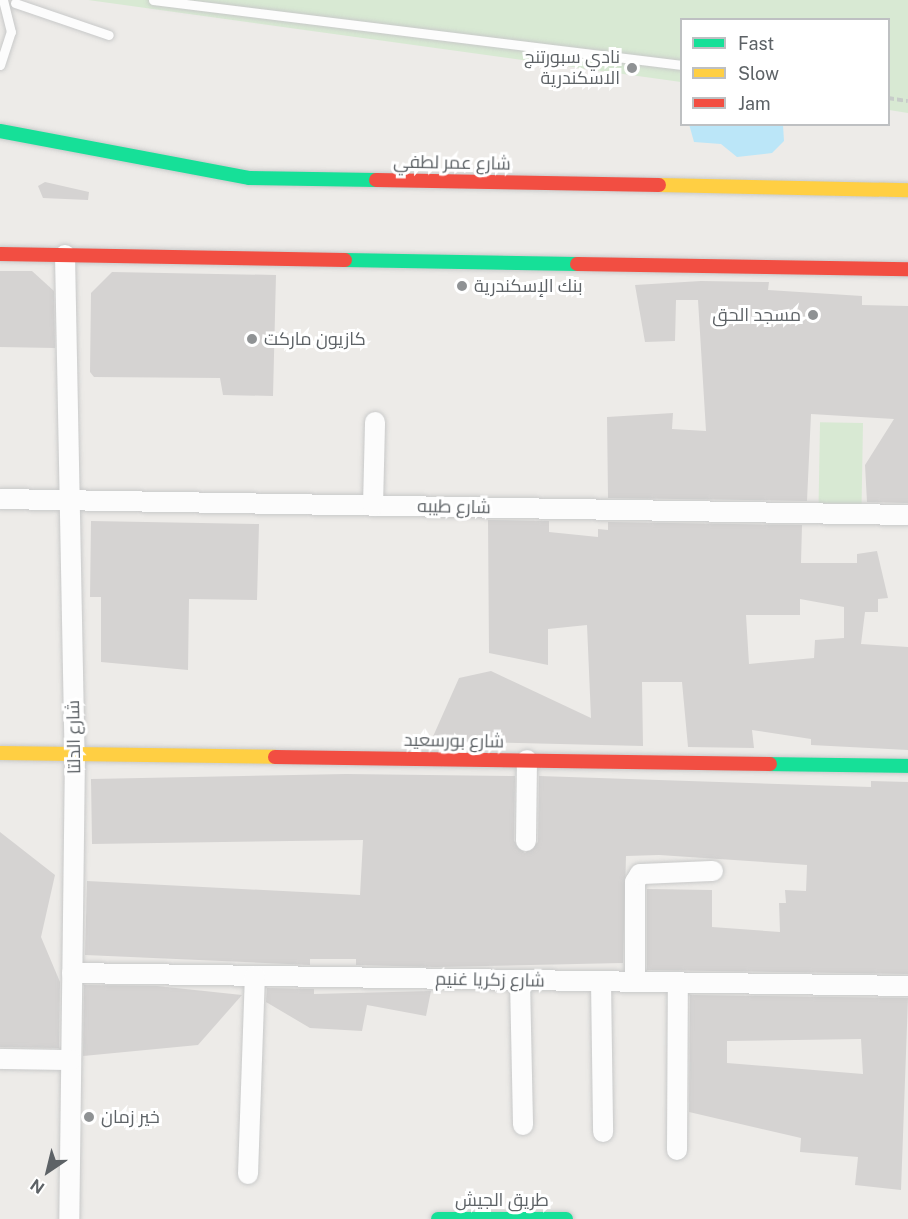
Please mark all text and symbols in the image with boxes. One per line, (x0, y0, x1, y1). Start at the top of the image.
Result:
legend (680, 18, 890, 126)
text: Fast (738, 33, 774, 54)
place label: نادي سبورتنج الاسكندرية (524, 47, 620, 90)
marker: نادي سبورتنج الاسكندرية (625, 61, 639, 75)
text: Slow (738, 63, 779, 84)
text: Jam (738, 93, 771, 114)
street label: شارع عمر لطفي (393, 151, 511, 175)
place label: بنك الإسكندرية (474, 275, 583, 297)
marker: بنك الإسكندرية (455, 279, 469, 293)
place label: مسجد الحق (712, 304, 801, 326)
marker: مسجد الحق (806, 308, 820, 322)
place label: كازيون ماركت (264, 328, 366, 350)
marker: كازيون ماركت (245, 332, 259, 346)
street label: شارع طيبه (417, 496, 491, 518)
street label: شارع الدلتا (63, 700, 85, 774)
street label: شارع بورسعيد (404, 729, 504, 753)
street label: شارع زكريا غنيم (435, 968, 545, 992)
place label: خير زمان (101, 1106, 160, 1128)
marker: خير زمان (82, 1110, 96, 1124)
north arrow (18, 1141, 78, 1201)
text: N (27, 1175, 48, 1198)
street label: طريق الجيش (455, 1189, 549, 1211)

